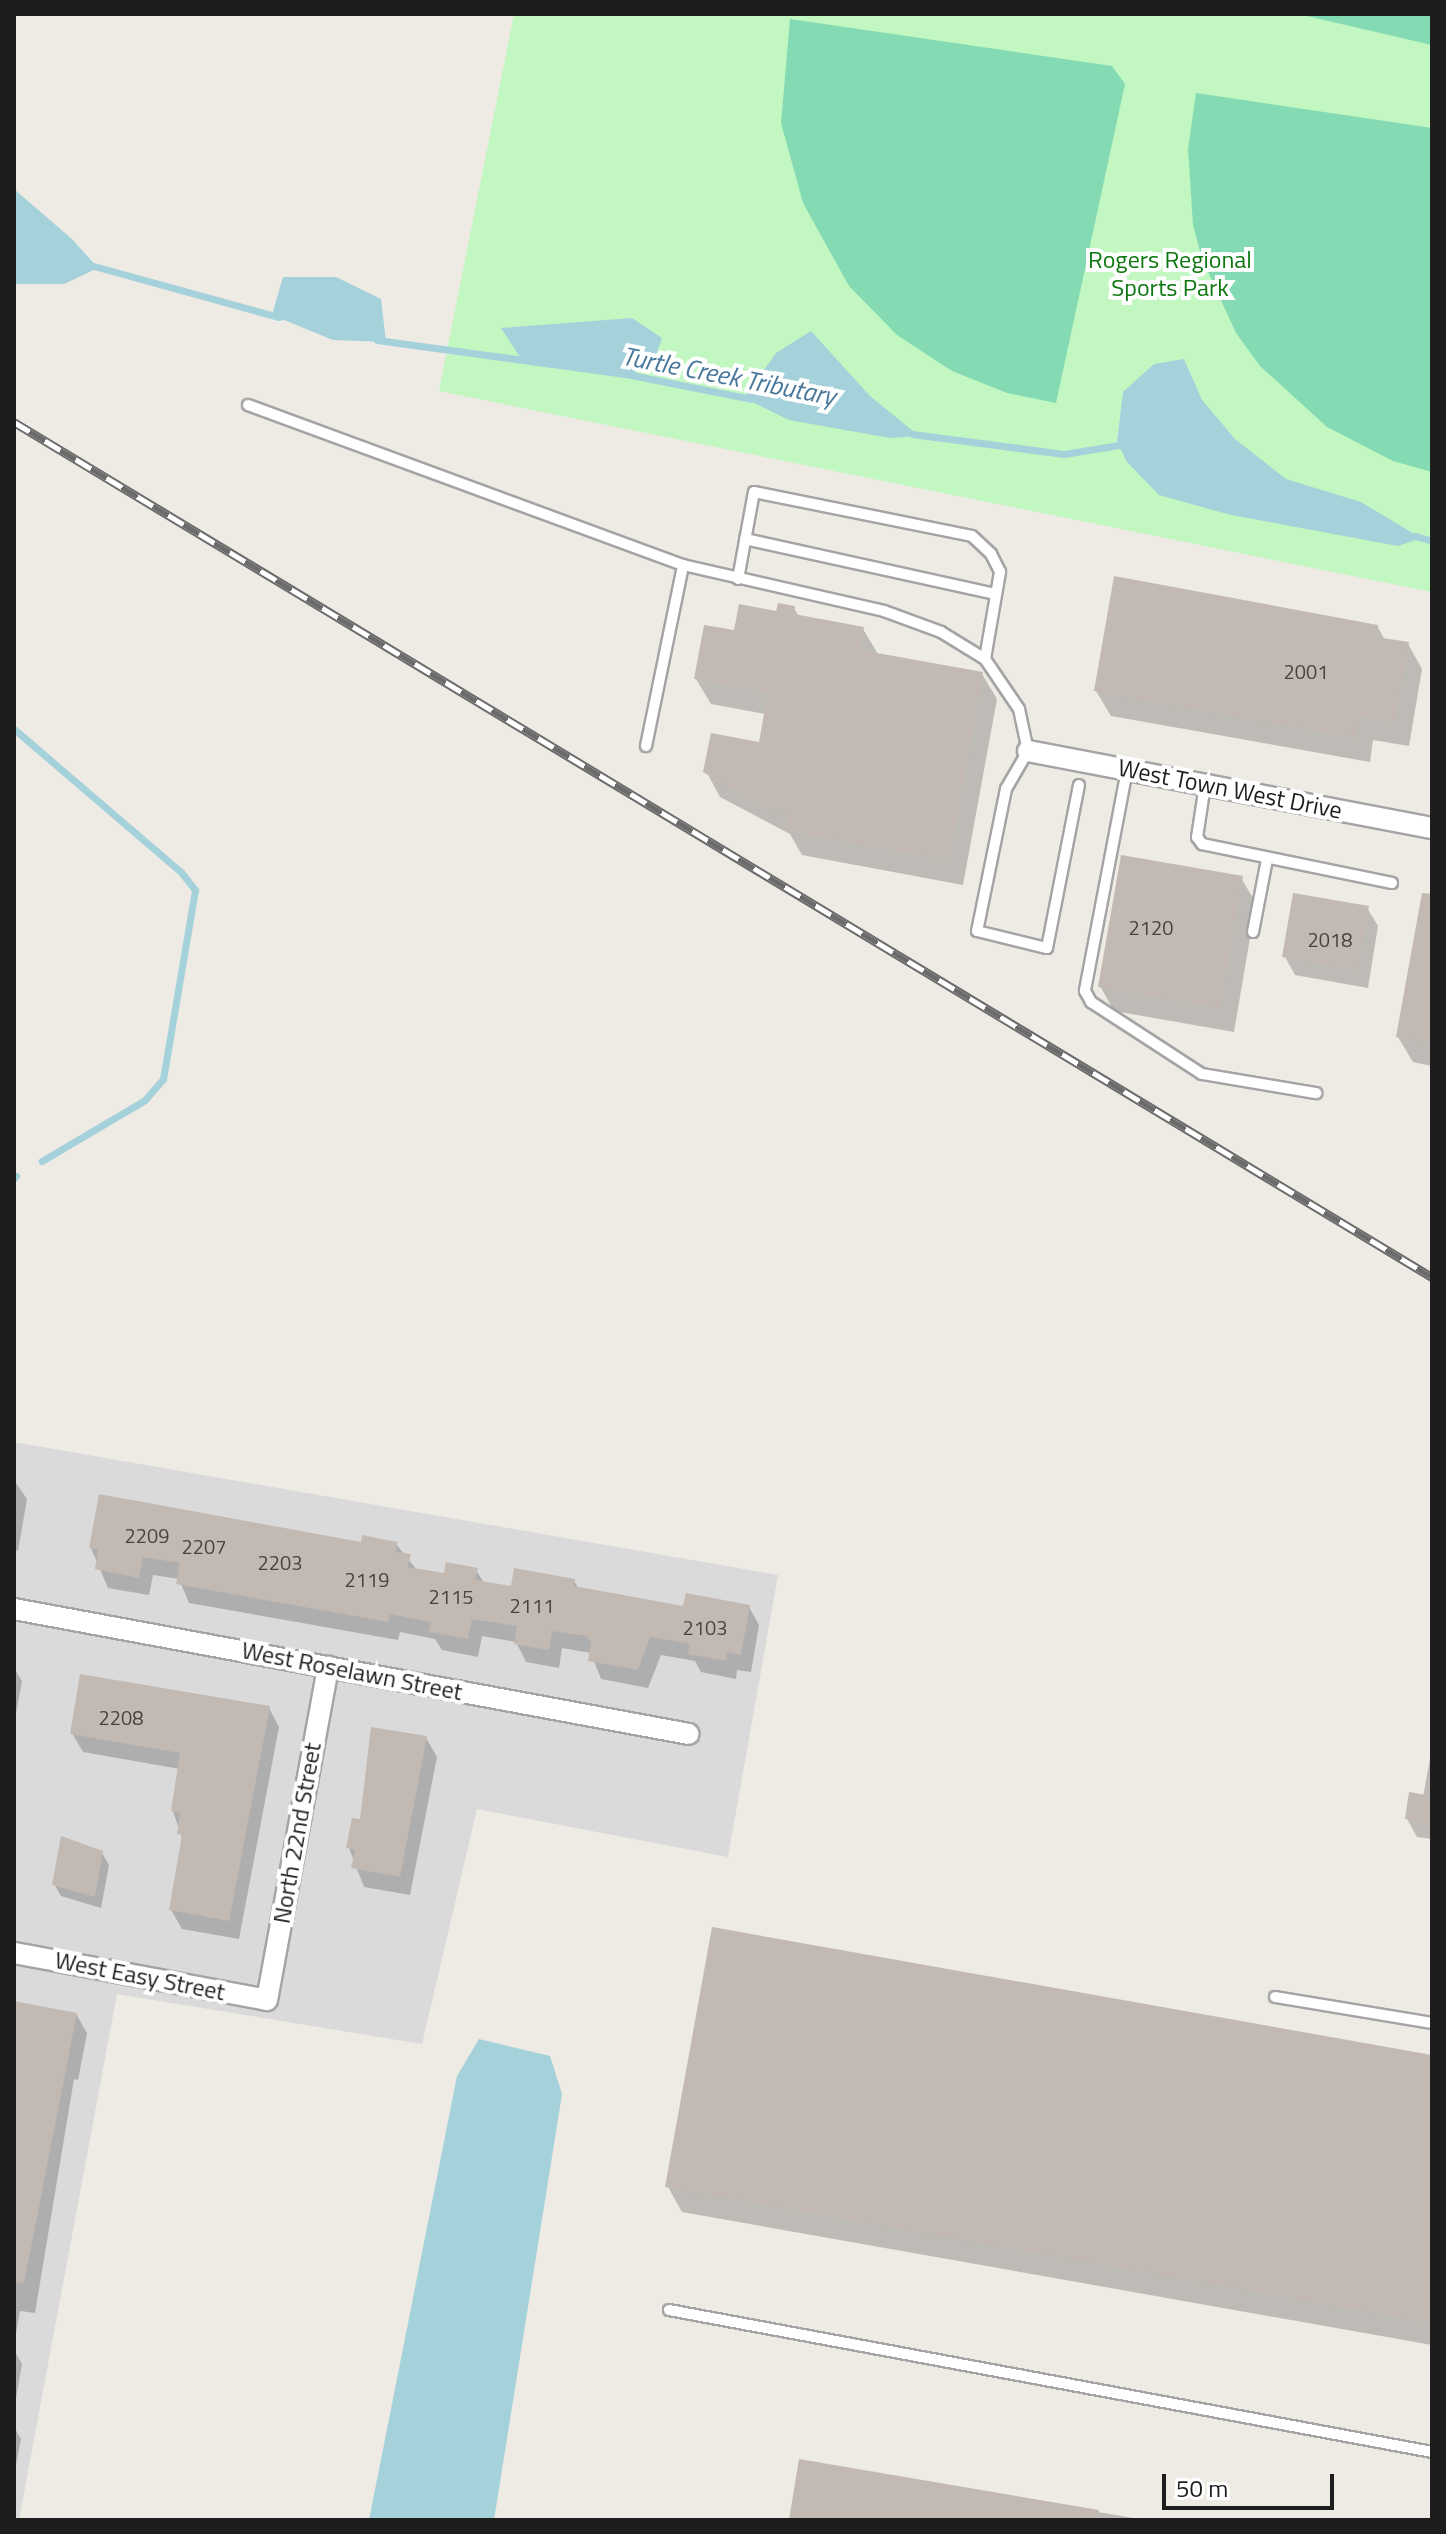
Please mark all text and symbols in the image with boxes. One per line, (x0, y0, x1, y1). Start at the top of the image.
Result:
park label: Rogers Regional Sports Park (1088, 246, 1252, 302)
water label: Turtle Creek Tributary (620, 340, 838, 412)
house number: 2001 (1284, 659, 1328, 683)
street label: West Town West Drive (1116, 753, 1344, 825)
house number: 2120 (1129, 915, 1173, 939)
house number: 2018 (1308, 927, 1352, 951)
house number: 2209 (125, 1523, 169, 1547)
house number: 2207 (182, 1534, 226, 1558)
house number: 2203 (258, 1550, 302, 1574)
house number: 2119 (345, 1567, 389, 1591)
house number: 2115 (429, 1584, 473, 1608)
house number: 2111 (510, 1593, 554, 1617)
house number: 2103 (683, 1615, 727, 1639)
street label: West Roselawn Street (239, 1635, 465, 1707)
house number: 2208 (99, 1705, 143, 1729)
street label: North 22nd Street (267, 1740, 327, 1926)
street label: West Easy Street (52, 1945, 228, 2007)
scale bar (1166, 2458, 1338, 2508)
text: 50 m (1176, 2470, 1228, 2506)

